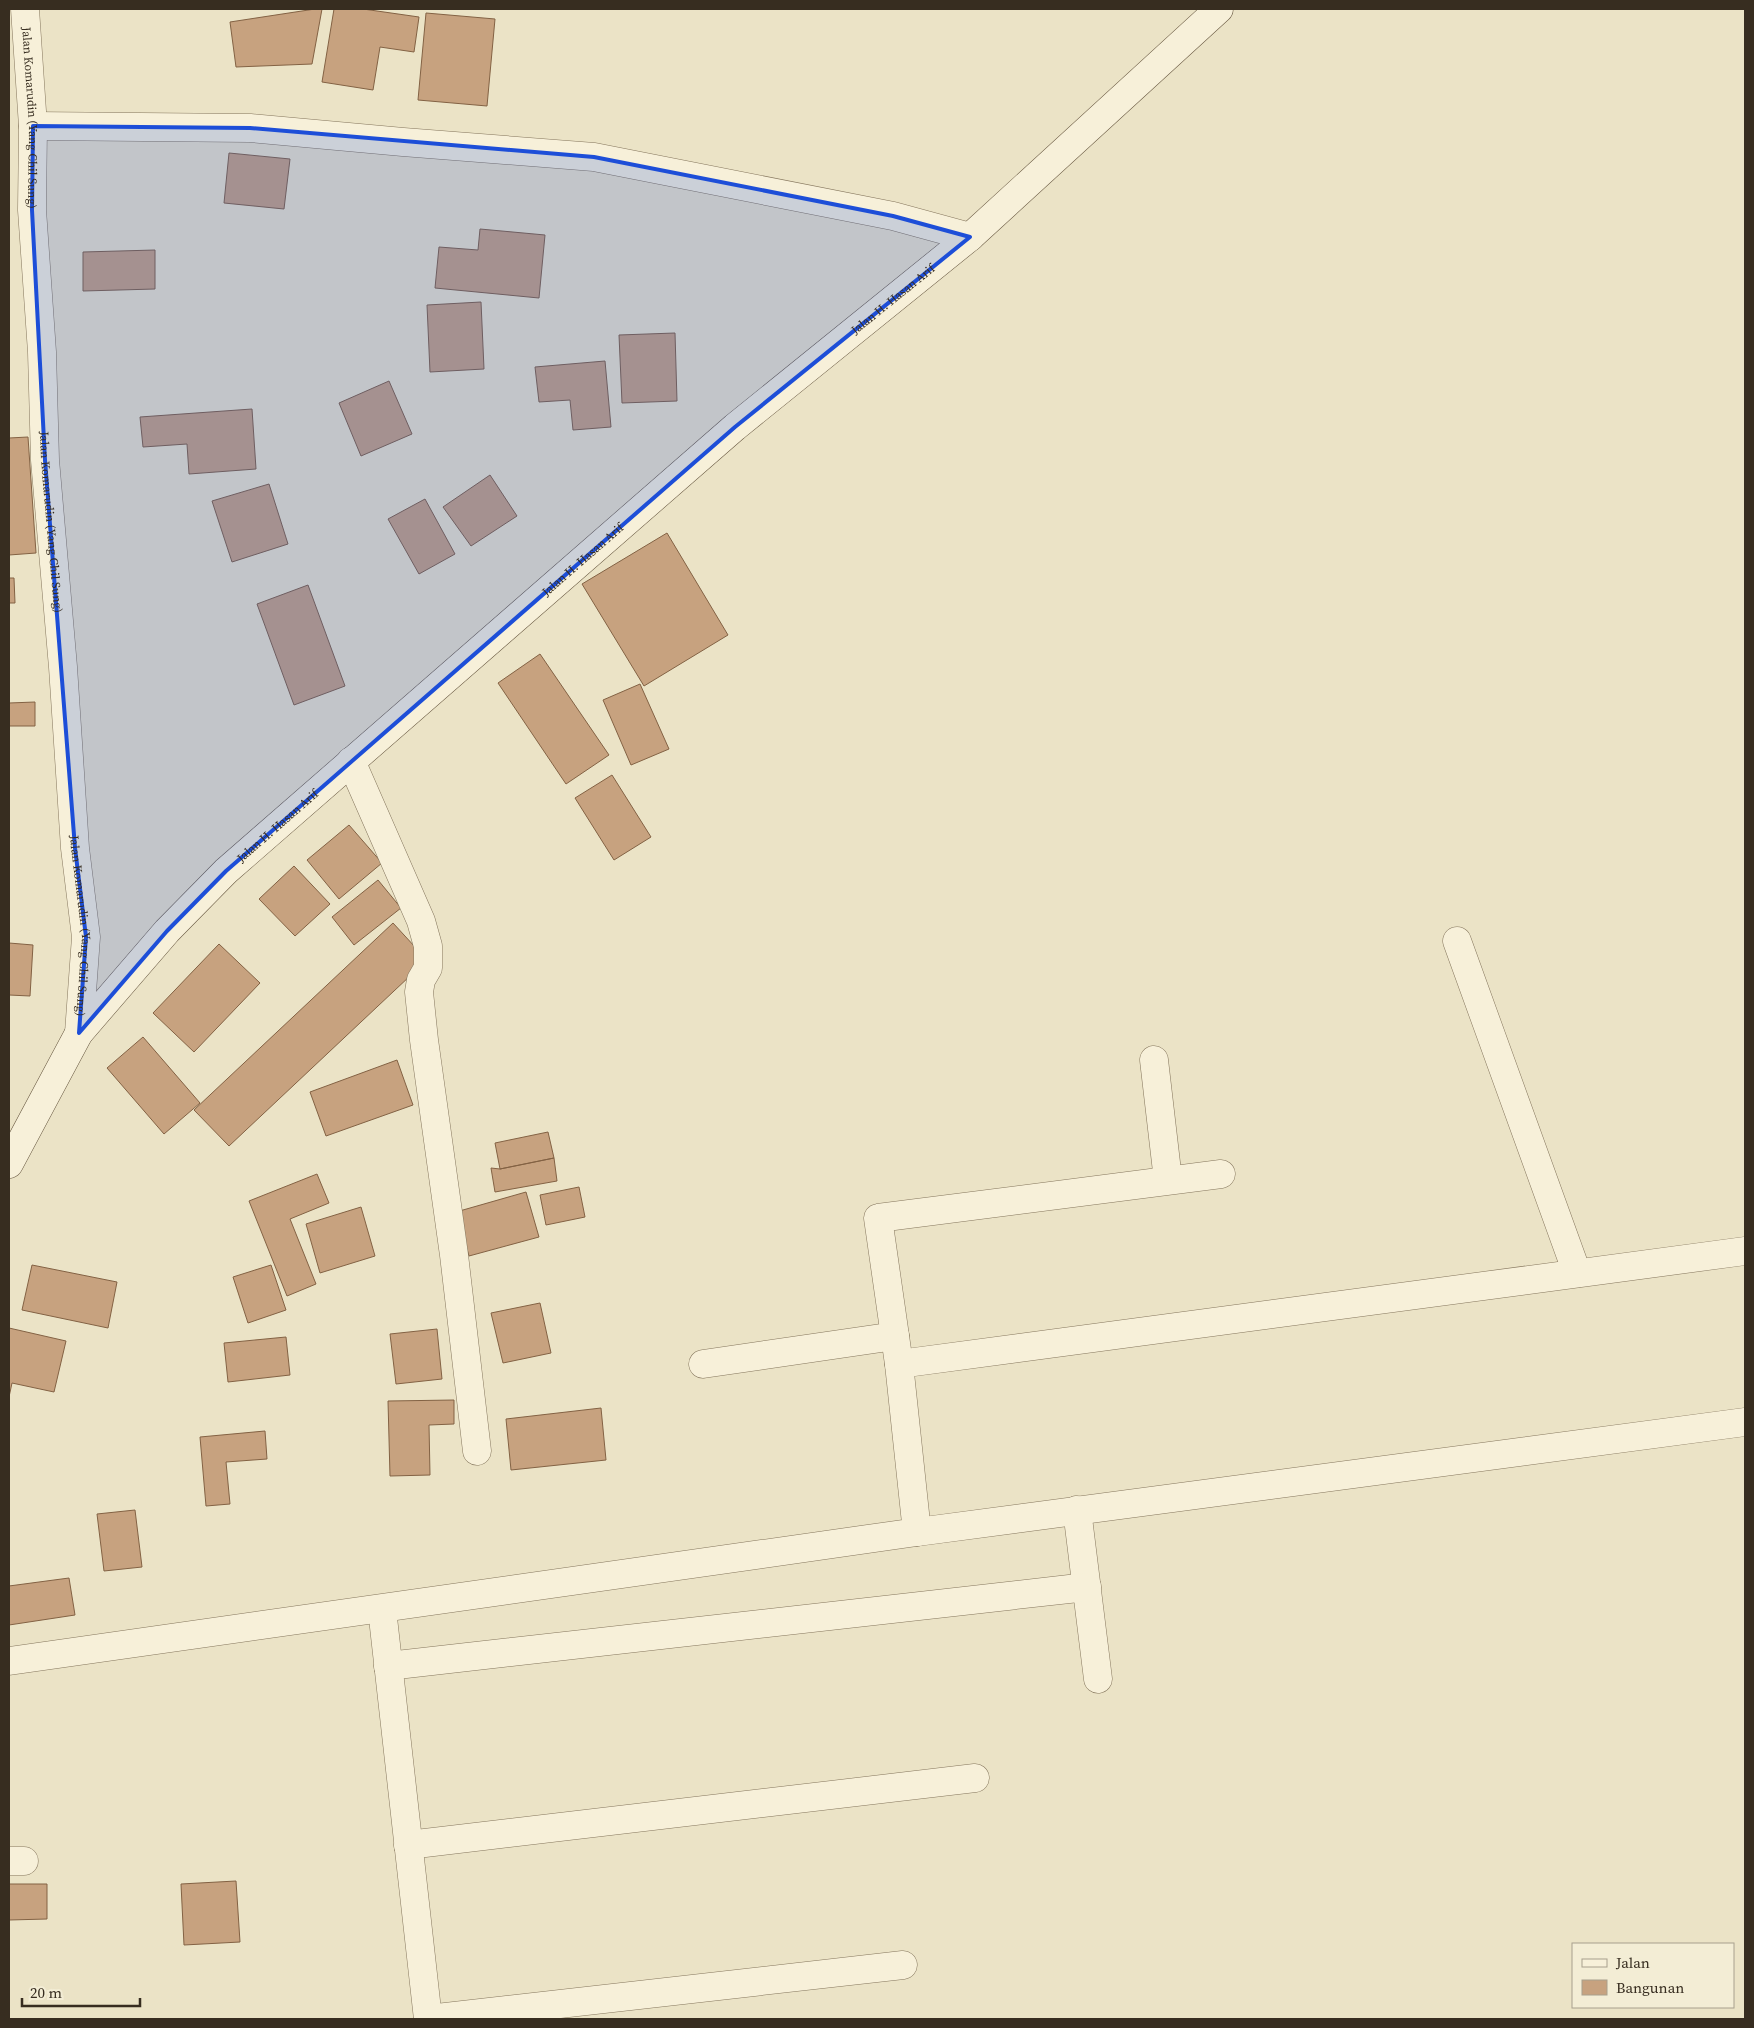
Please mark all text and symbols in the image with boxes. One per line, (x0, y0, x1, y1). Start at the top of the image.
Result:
street label: Jalan Komarudin (Yang Chil Sung) (18, 25, 41, 209)
street label: Jalan H. Hasan Arif (847, 259, 940, 339)
street label: Jalan Komarudin (Yang Chil Sung) (36, 430, 66, 613)
street label: Jalan H. Hasan Arif (538, 519, 628, 600)
street label: Jalan H. Hasan Arif (233, 785, 323, 867)
street label: Jalan Komarudin (Yang Chil Sung) (66, 834, 94, 1017)
legend (1572, 1943, 1734, 2008)
text: Jalan (1615, 1952, 1650, 1973)
scale bar (22, 1976, 140, 2008)
text: Bangunan (1616, 1977, 1684, 1998)
text: 20 m (30, 1982, 62, 2003)

